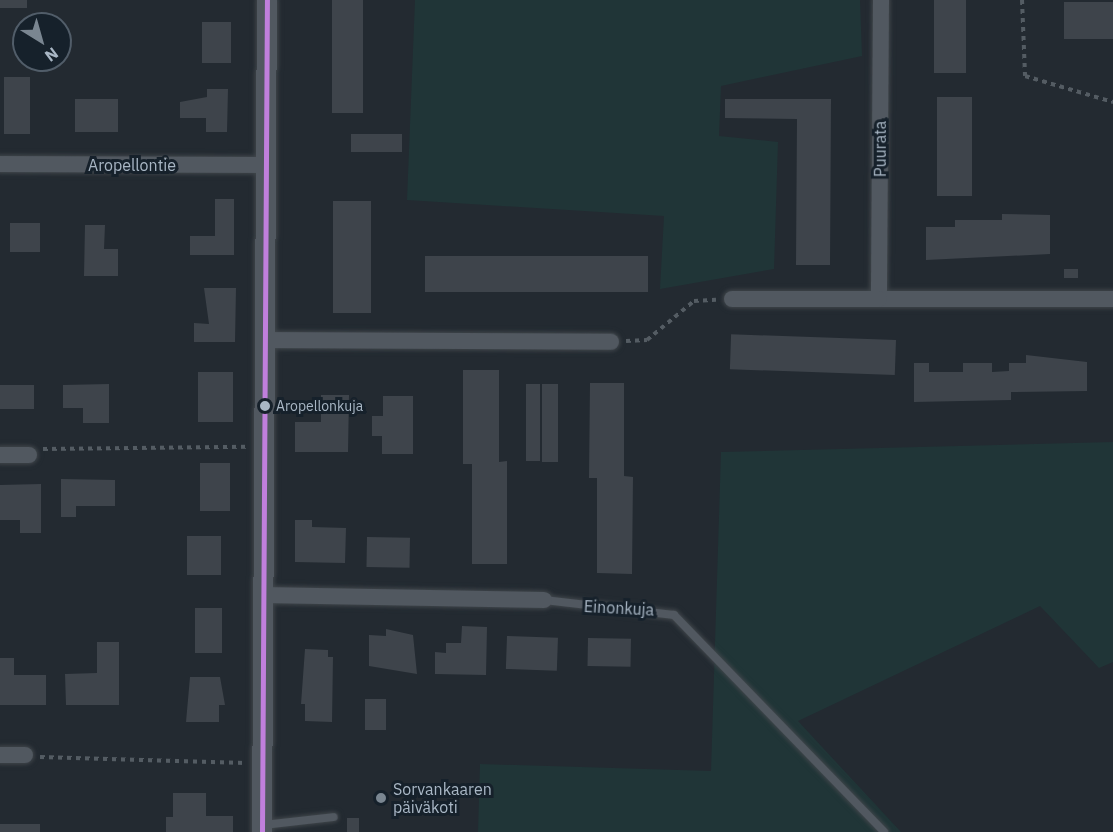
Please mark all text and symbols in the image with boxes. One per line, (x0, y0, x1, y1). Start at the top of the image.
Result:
north arrow (12, 12, 72, 72)
text: N (41, 43, 62, 66)
street label: Puurata (870, 121, 890, 177)
street label: Aropellontie (88, 155, 176, 175)
place label: Aropellonkuja (276, 398, 363, 414)
marker: Aropellonkuja (259, 400, 271, 412)
street label: Einonkuja (583, 597, 655, 619)
place label: Sorvankaaren päiväkoti (393, 779, 492, 817)
marker: Sorvankaaren päiväkoti (374, 791, 388, 805)

